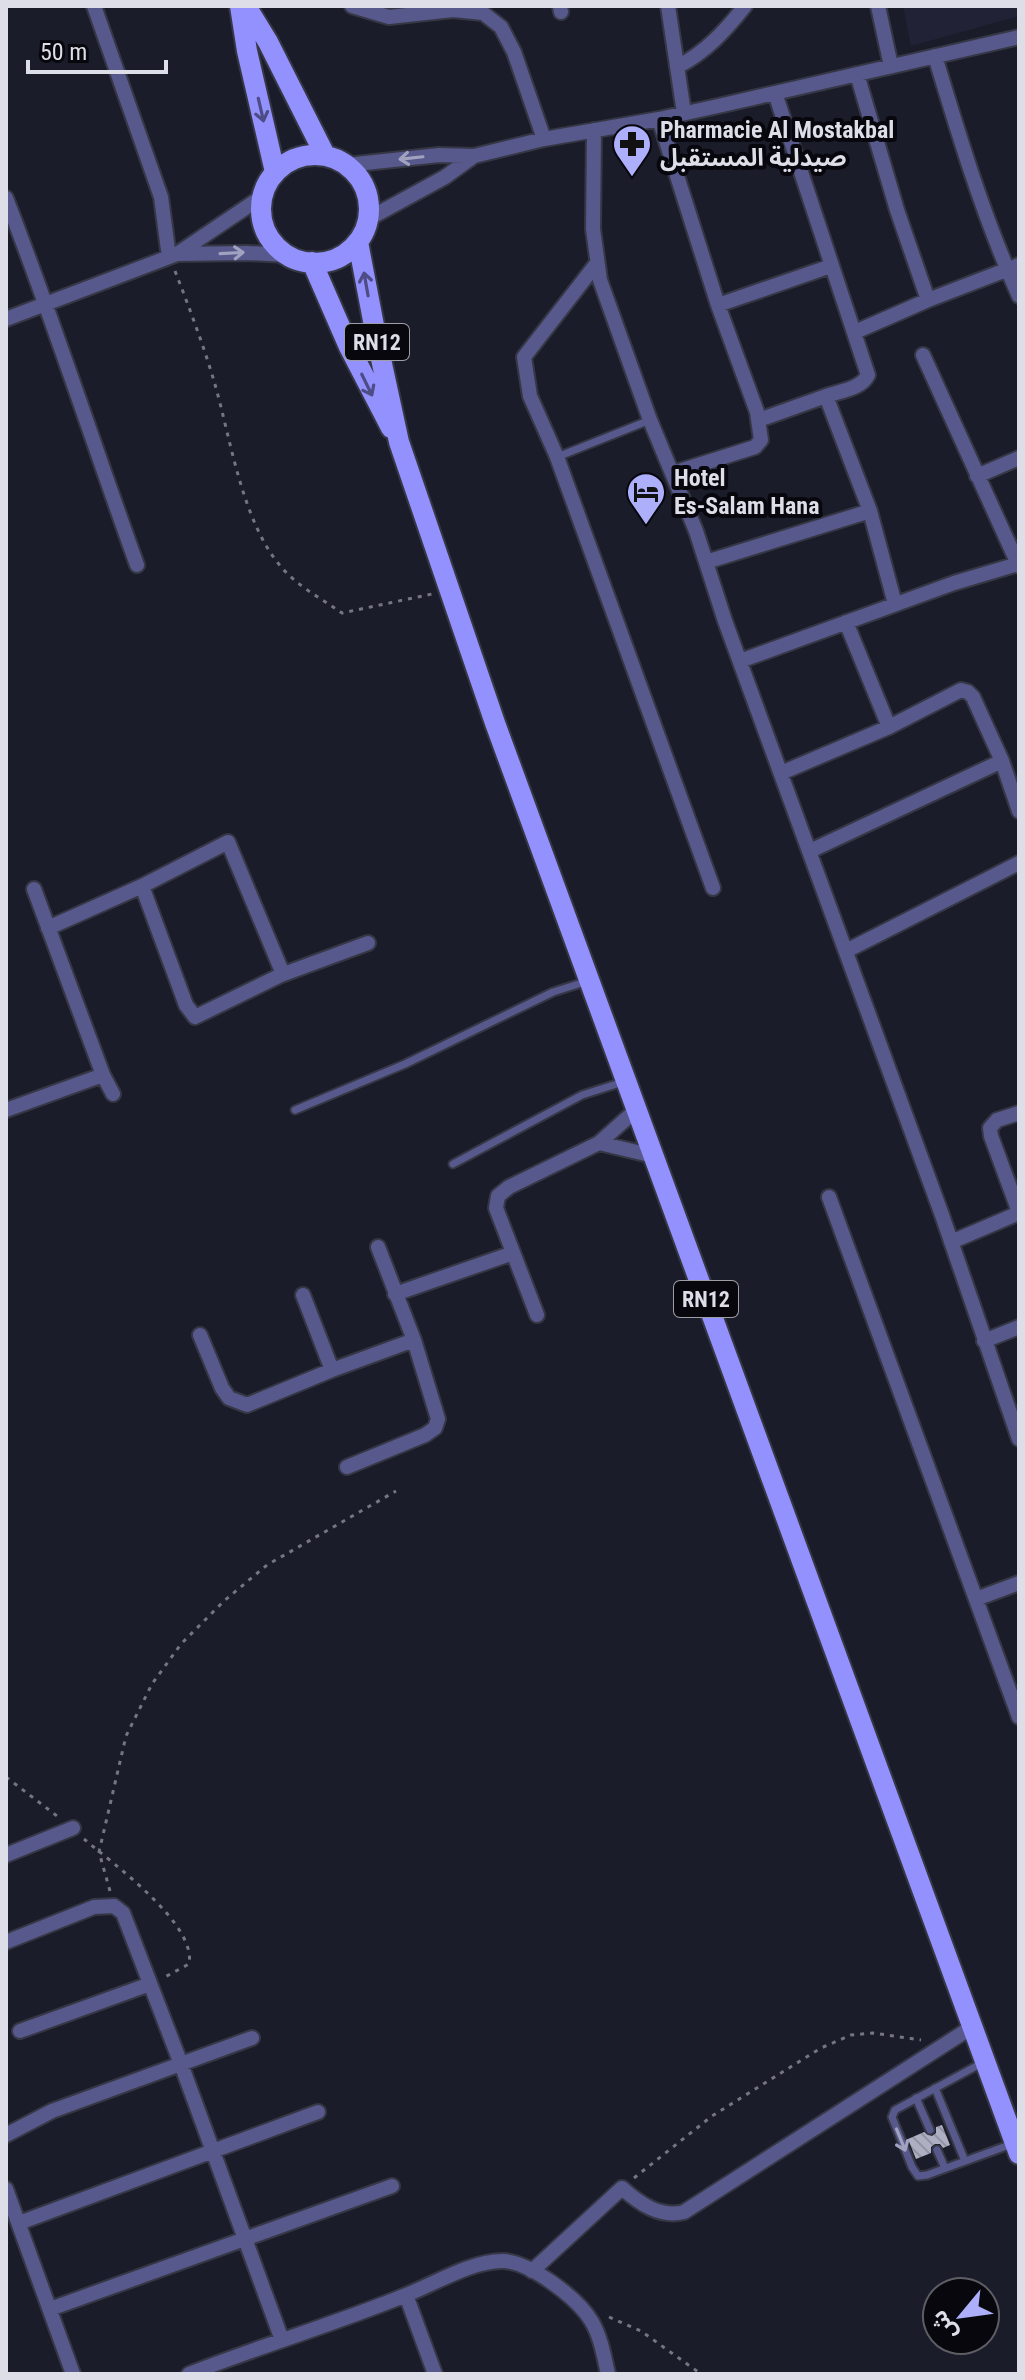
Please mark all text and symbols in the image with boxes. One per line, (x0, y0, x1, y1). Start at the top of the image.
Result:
scale bar (28, 24, 166, 74)
text: 50 m (40, 38, 87, 66)
one-way arrow (254, 96, 269, 122)
place label: Pharmacie Al Mostakbal صيدلية المستقبل (660, 116, 894, 172)
pharmacy icon: Pharmacie Al Mostakbal صيدلية المستقبل (611, 123, 653, 178)
one-way arrow (399, 151, 424, 166)
one-way arrow (218, 246, 245, 261)
one-way arrow (357, 271, 372, 297)
road number: RN12 (345, 324, 409, 360)
one-way arrow (360, 372, 375, 396)
place label: Hotel Es-Salam Hana (674, 464, 819, 520)
hotel icon: Hotel Es-Salam Hana (625, 471, 667, 526)
road number: RN12 (674, 1281, 738, 1317)
one-way arrow (895, 2127, 909, 2152)
north arrow (921, 2276, 1001, 2356)
text: ش (926, 2306, 962, 2345)

